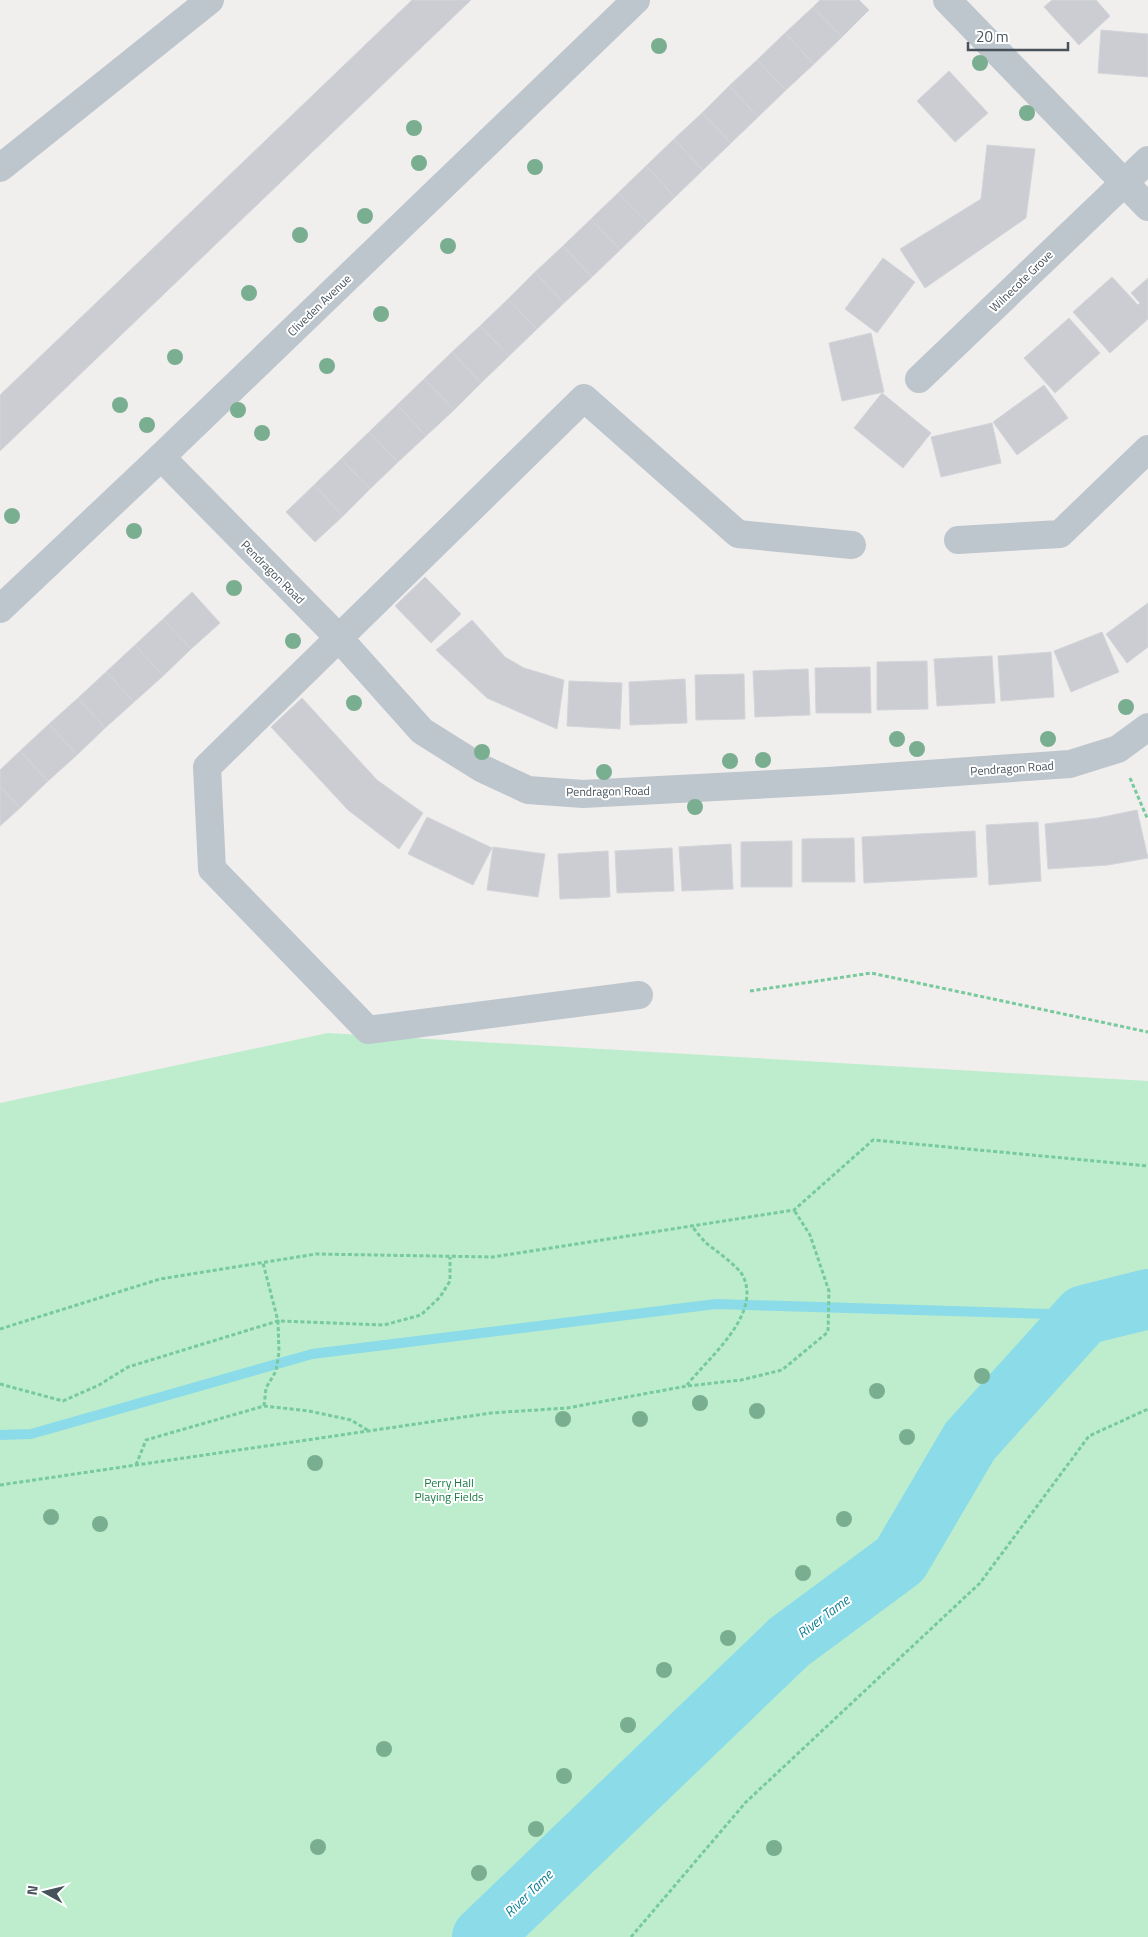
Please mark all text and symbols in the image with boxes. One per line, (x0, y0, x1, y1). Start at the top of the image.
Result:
scale bar (968, 20, 1068, 52)
text: 20 m (976, 25, 1009, 48)
street label: Wilnecote Grove (985, 246, 1057, 316)
street label: Cliveden Avenue (283, 269, 355, 341)
street label: Pendragon Road (237, 536, 309, 608)
street label: Pendragon Road (970, 756, 1054, 780)
street label: Pendragon Road (566, 781, 650, 801)
park label: Perry Hall Playing Fields (414, 1473, 484, 1506)
water label: River Tame (792, 1588, 855, 1643)
water label: River Tame (499, 1863, 558, 1922)
north arrow (20, 1867, 70, 1917)
text: N (21, 1884, 43, 1896)

